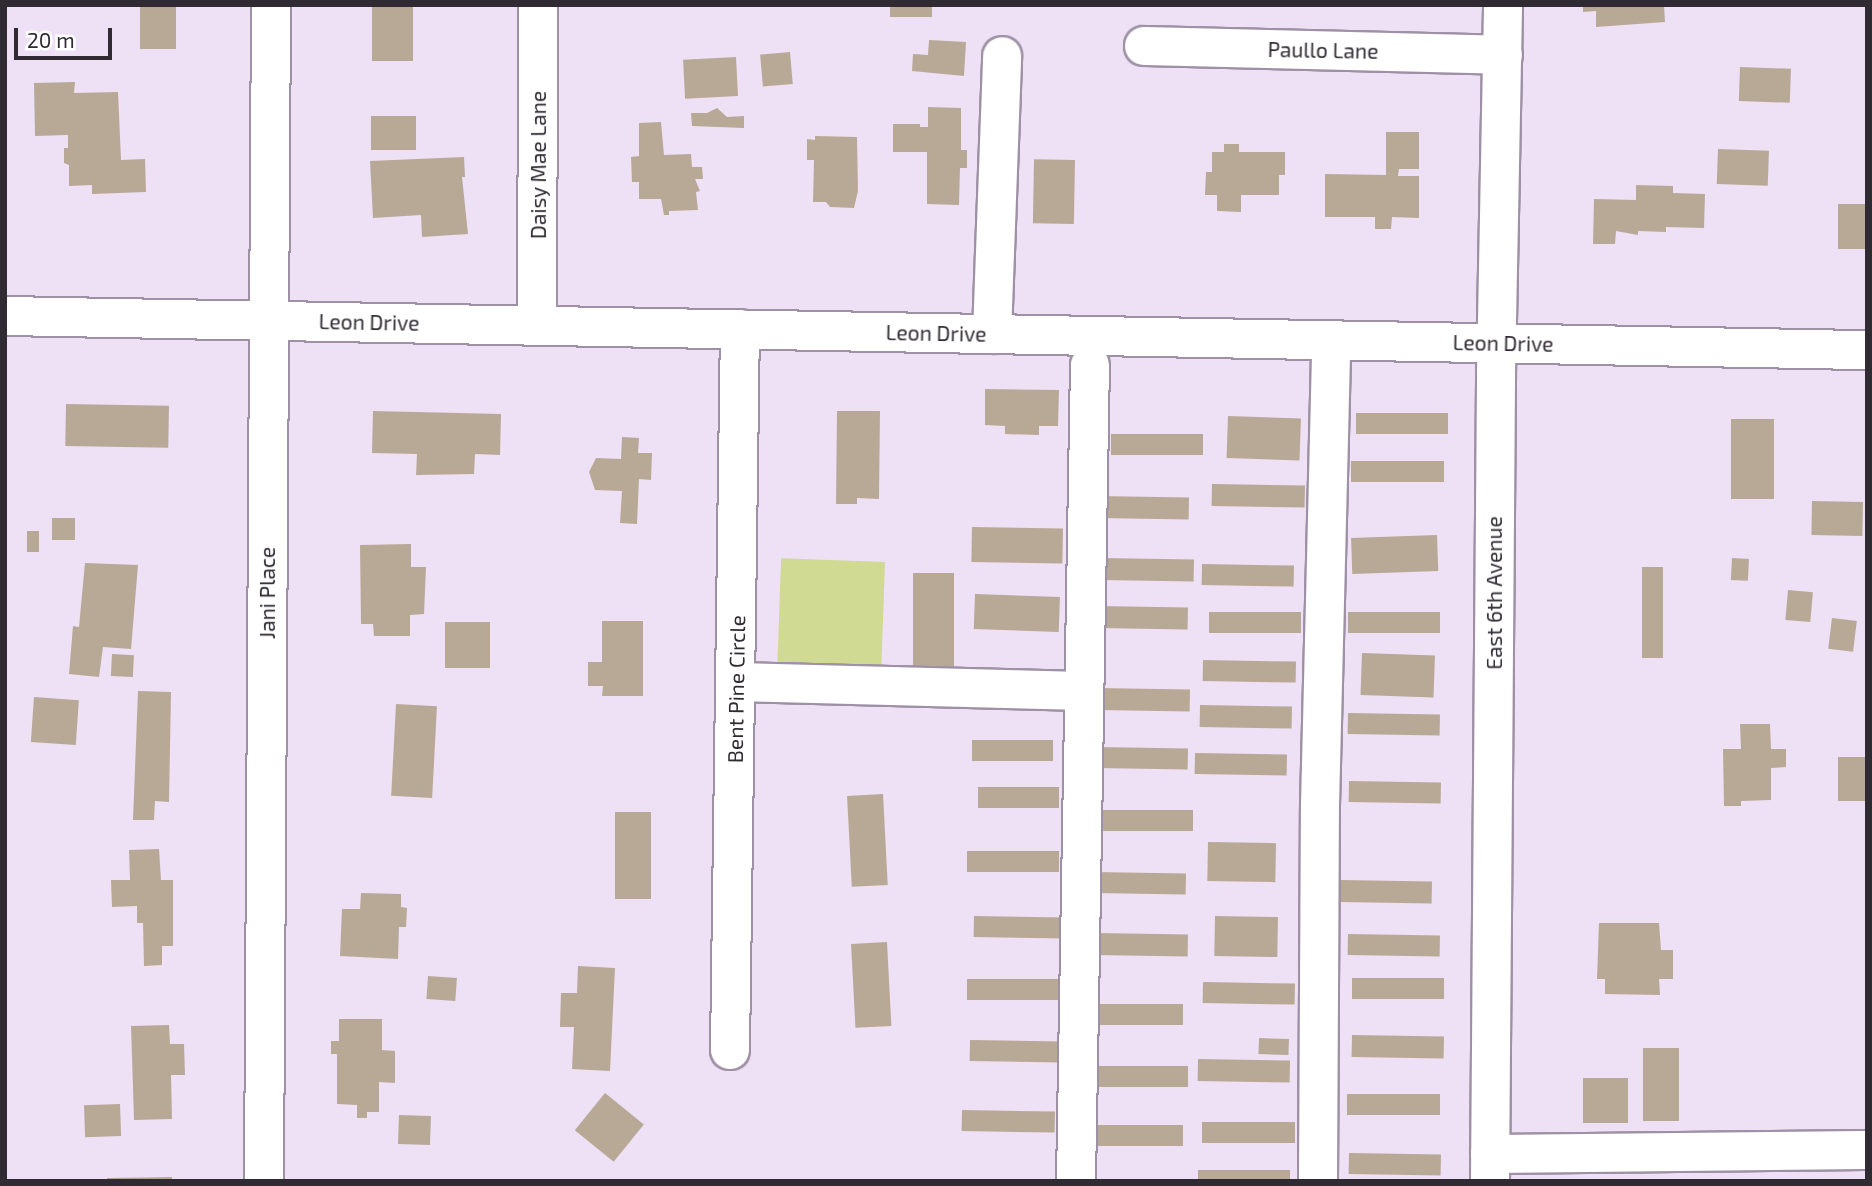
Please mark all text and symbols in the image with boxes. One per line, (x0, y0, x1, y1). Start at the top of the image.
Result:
scale bar (18, 14, 116, 58)
text: 20 m (27, 27, 75, 52)
street label: Paullo Lane (1267, 36, 1379, 64)
street label: Daisy Mae Lane (525, 91, 551, 239)
street label: Leon Drive (318, 309, 420, 335)
street label: Leon Drive (885, 320, 987, 346)
street label: Leon Drive (1452, 330, 1554, 356)
street label: East 6th Avenue (1481, 516, 1507, 670)
street label: Jani Place (254, 547, 280, 639)
street label: Bent Pine Circle (722, 615, 750, 763)

